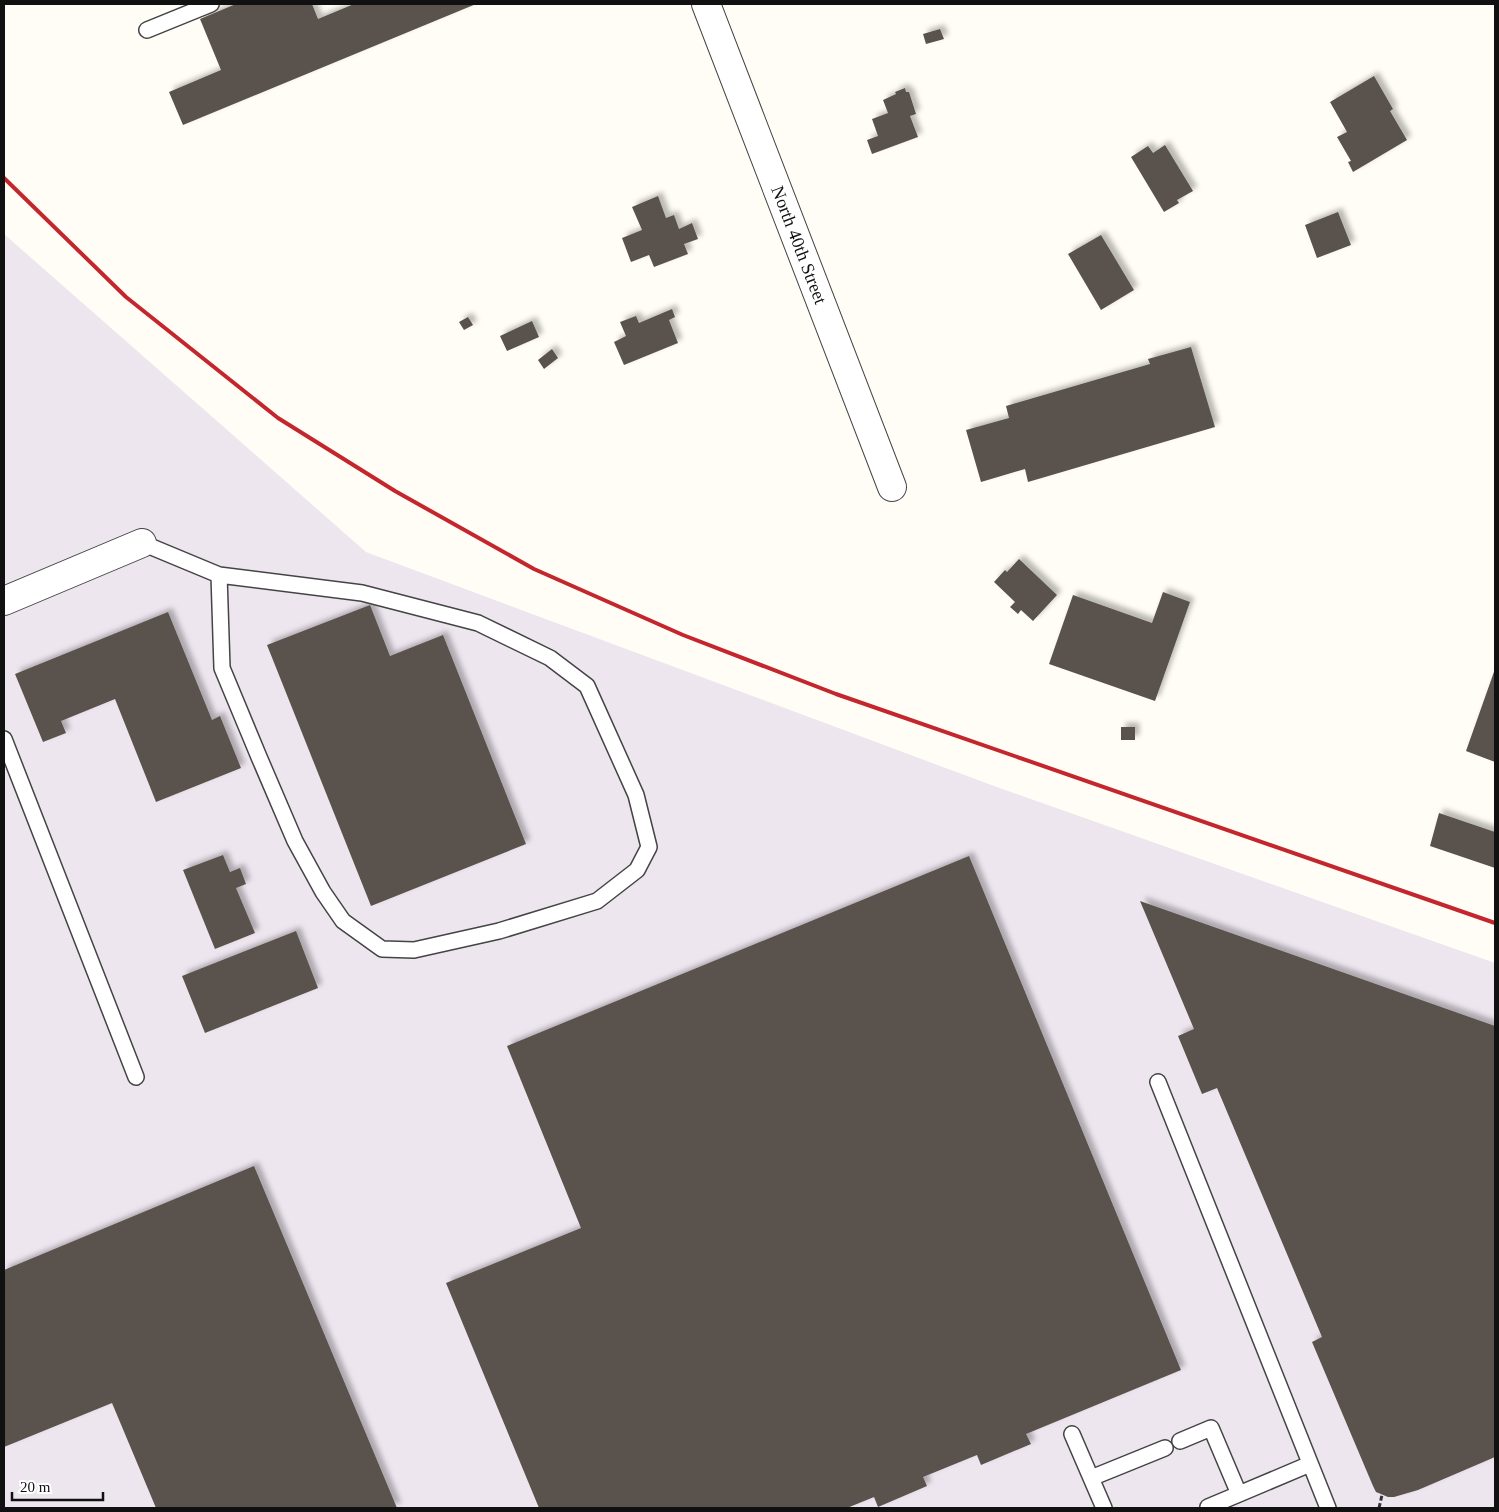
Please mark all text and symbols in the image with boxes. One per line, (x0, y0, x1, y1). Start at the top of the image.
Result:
street label: North 40th Street (767, 183, 831, 307)
scale bar (12, 1470, 104, 1502)
text: 20 m (20, 1479, 51, 1495)

